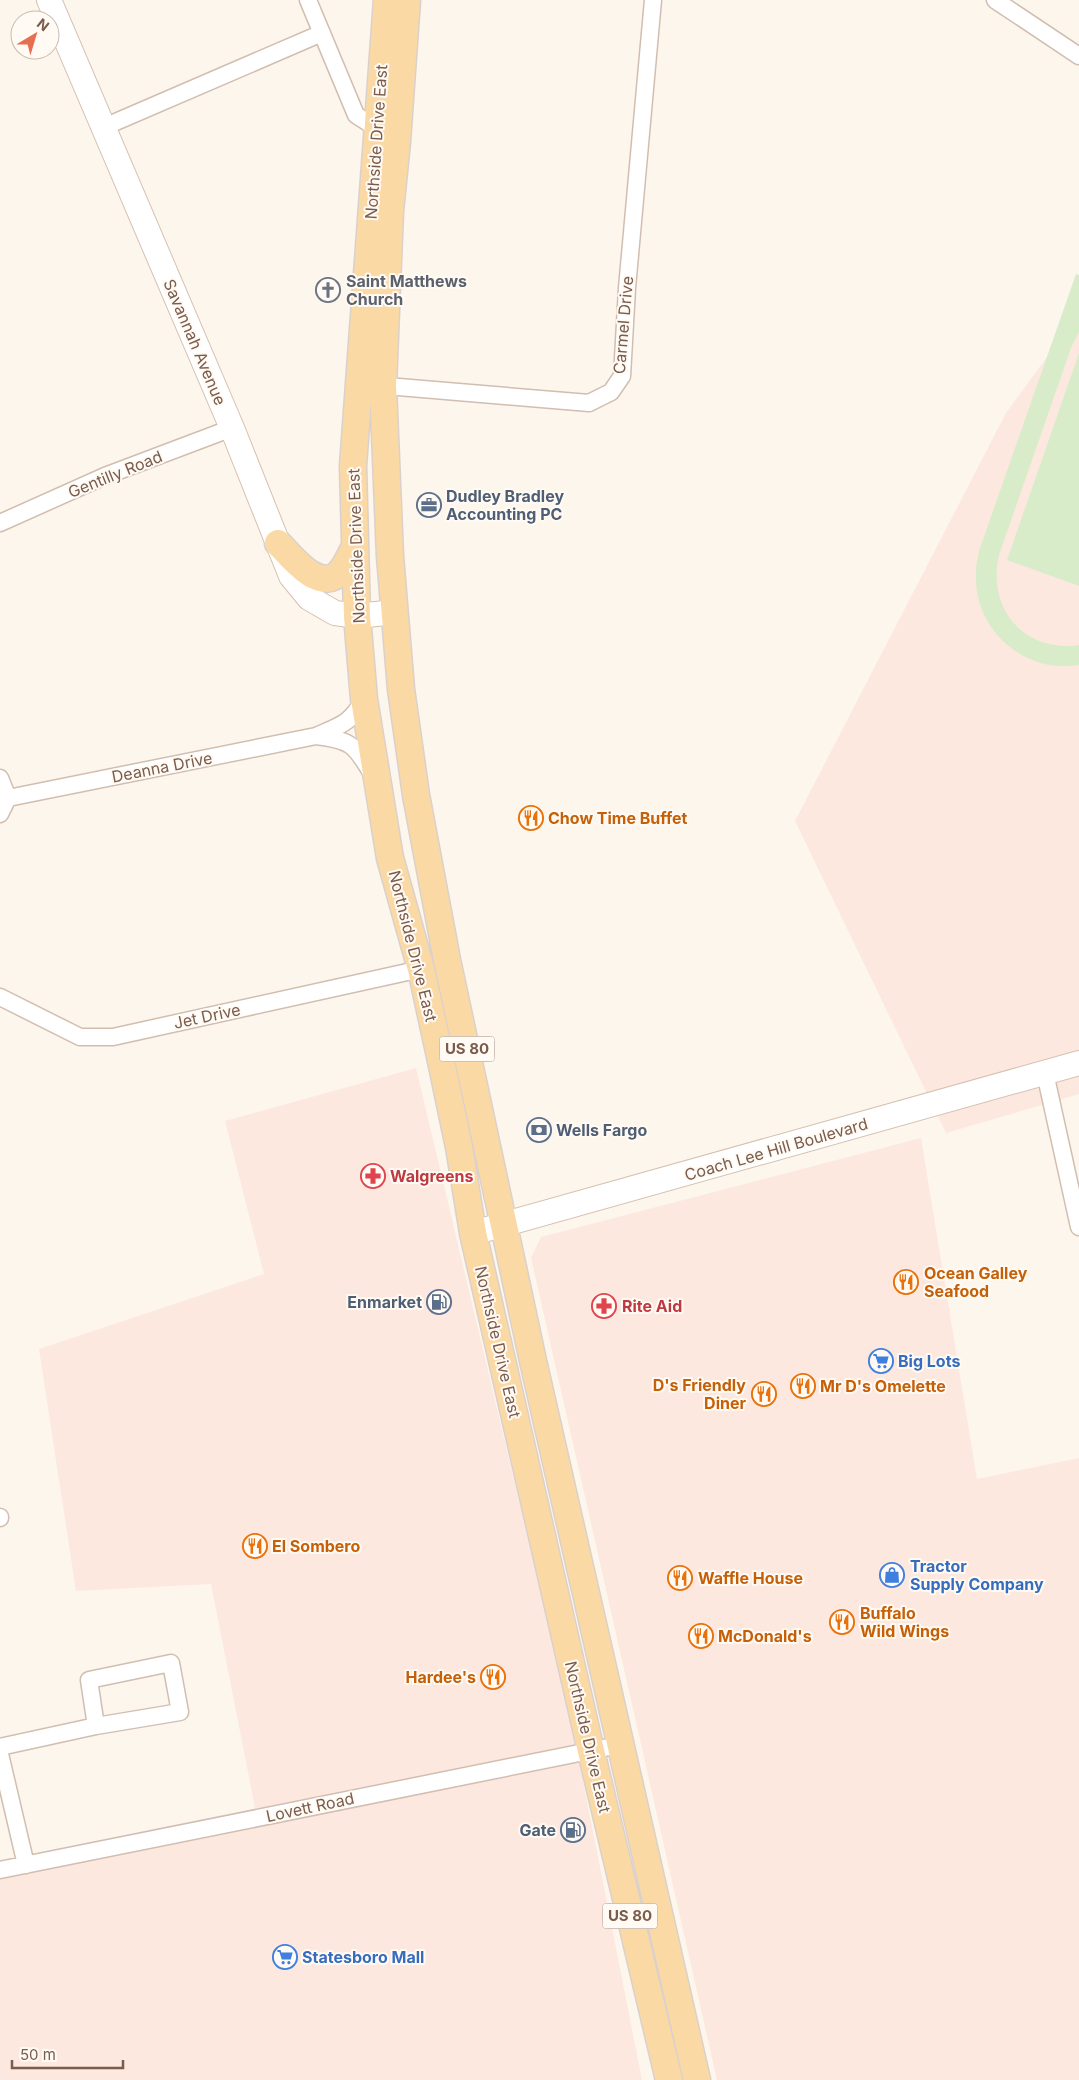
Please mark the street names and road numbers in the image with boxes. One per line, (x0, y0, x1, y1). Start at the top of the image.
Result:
street label: Northside Drive East (361, 64, 391, 220)
street label: Carmel Drive (609, 275, 637, 375)
street label: Savannah Avenue (159, 276, 231, 408)
street label: Gentilly Road (65, 446, 165, 502)
street label: Northside Drive East (343, 468, 369, 624)
street label: Deanna Drive (110, 747, 214, 787)
street label: Northside Drive East (385, 868, 441, 1024)
street label: Jet Drive (172, 999, 242, 1033)
road number: US 80 (440, 1036, 494, 1062)
street label: Coach Lee Hill Boulevard (682, 1113, 870, 1185)
street label: Northside Drive East (471, 1264, 525, 1420)
street label: Northside Drive East (561, 1659, 615, 1815)
street label: Lovett Road (264, 1788, 356, 1826)
road number: US 80 (602, 1904, 658, 1928)

